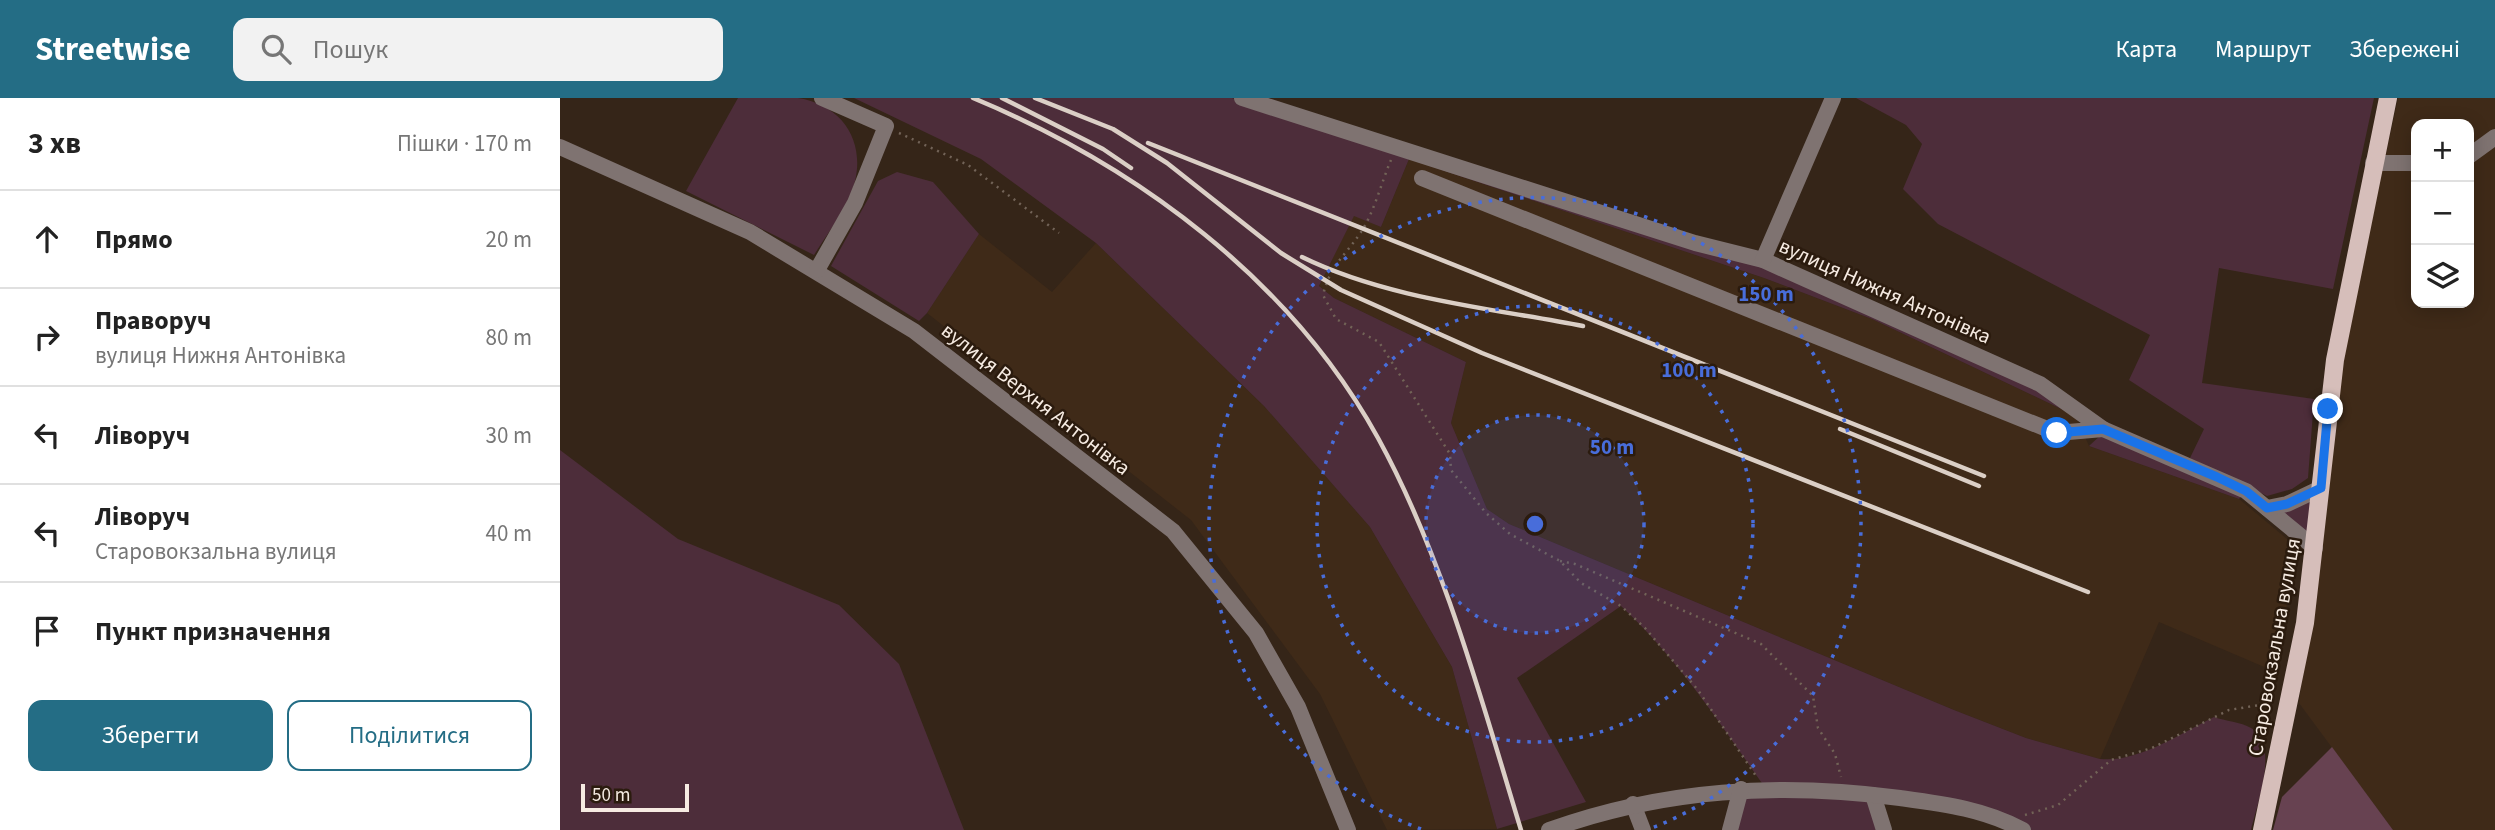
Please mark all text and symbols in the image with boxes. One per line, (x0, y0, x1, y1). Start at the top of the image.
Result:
search box (233, 18, 723, 81)
text: Streetwise (35, 26, 191, 73)
icon: search (257, 30, 295, 68)
text: Пошук (313, 31, 388, 68)
text: Карта (2115, 32, 2177, 67)
text: Маршрут (2215, 32, 2311, 67)
text: Збережені (2349, 32, 2460, 67)
map controls (2411, 119, 2474, 308)
button: + (2411, 119, 2474, 182)
text: 3 хв (28, 122, 81, 165)
text: Пішки · 170 m (397, 127, 532, 160)
button: − (2411, 182, 2474, 245)
icon: ahead (28, 220, 66, 258)
text: Прямо (95, 221, 173, 258)
text: 20 m (485, 223, 532, 256)
street label: вулиця Нижня Антонівка (1774, 231, 1996, 351)
button: layers (2411, 245, 2474, 308)
text: 150 m (1738, 279, 1794, 309)
text: Праворуч (95, 302, 211, 339)
street label: вулиця Верхня Антонівка (935, 316, 1137, 482)
icon: right (28, 318, 66, 356)
text: 80 m (485, 321, 532, 354)
text: вулиця Нижня Антонівка (95, 339, 346, 372)
text: 100 m (1661, 355, 1717, 385)
route end (2312, 393, 2343, 424)
icon: left (28, 416, 66, 454)
text: Ліворуч (95, 417, 190, 454)
route start (2041, 417, 2072, 448)
text: 30 m (485, 419, 532, 452)
text: 50 m (1590, 432, 1634, 462)
text: Ліворуч (95, 498, 190, 535)
centre of rings (1523, 512, 1547, 536)
icon: left (28, 514, 66, 552)
text: 40 m (485, 517, 532, 550)
text: Старовокзальна вулиця (95, 535, 337, 568)
street label: Старовокзальна вулиця (2240, 536, 2308, 758)
icon: arrive (28, 612, 66, 650)
text: Пункт призначення (95, 613, 331, 650)
button: Зберегти (28, 700, 273, 771)
button: Поділитися (287, 700, 532, 771)
scale bar (581, 781, 690, 813)
text: 50 m (592, 782, 630, 809)

